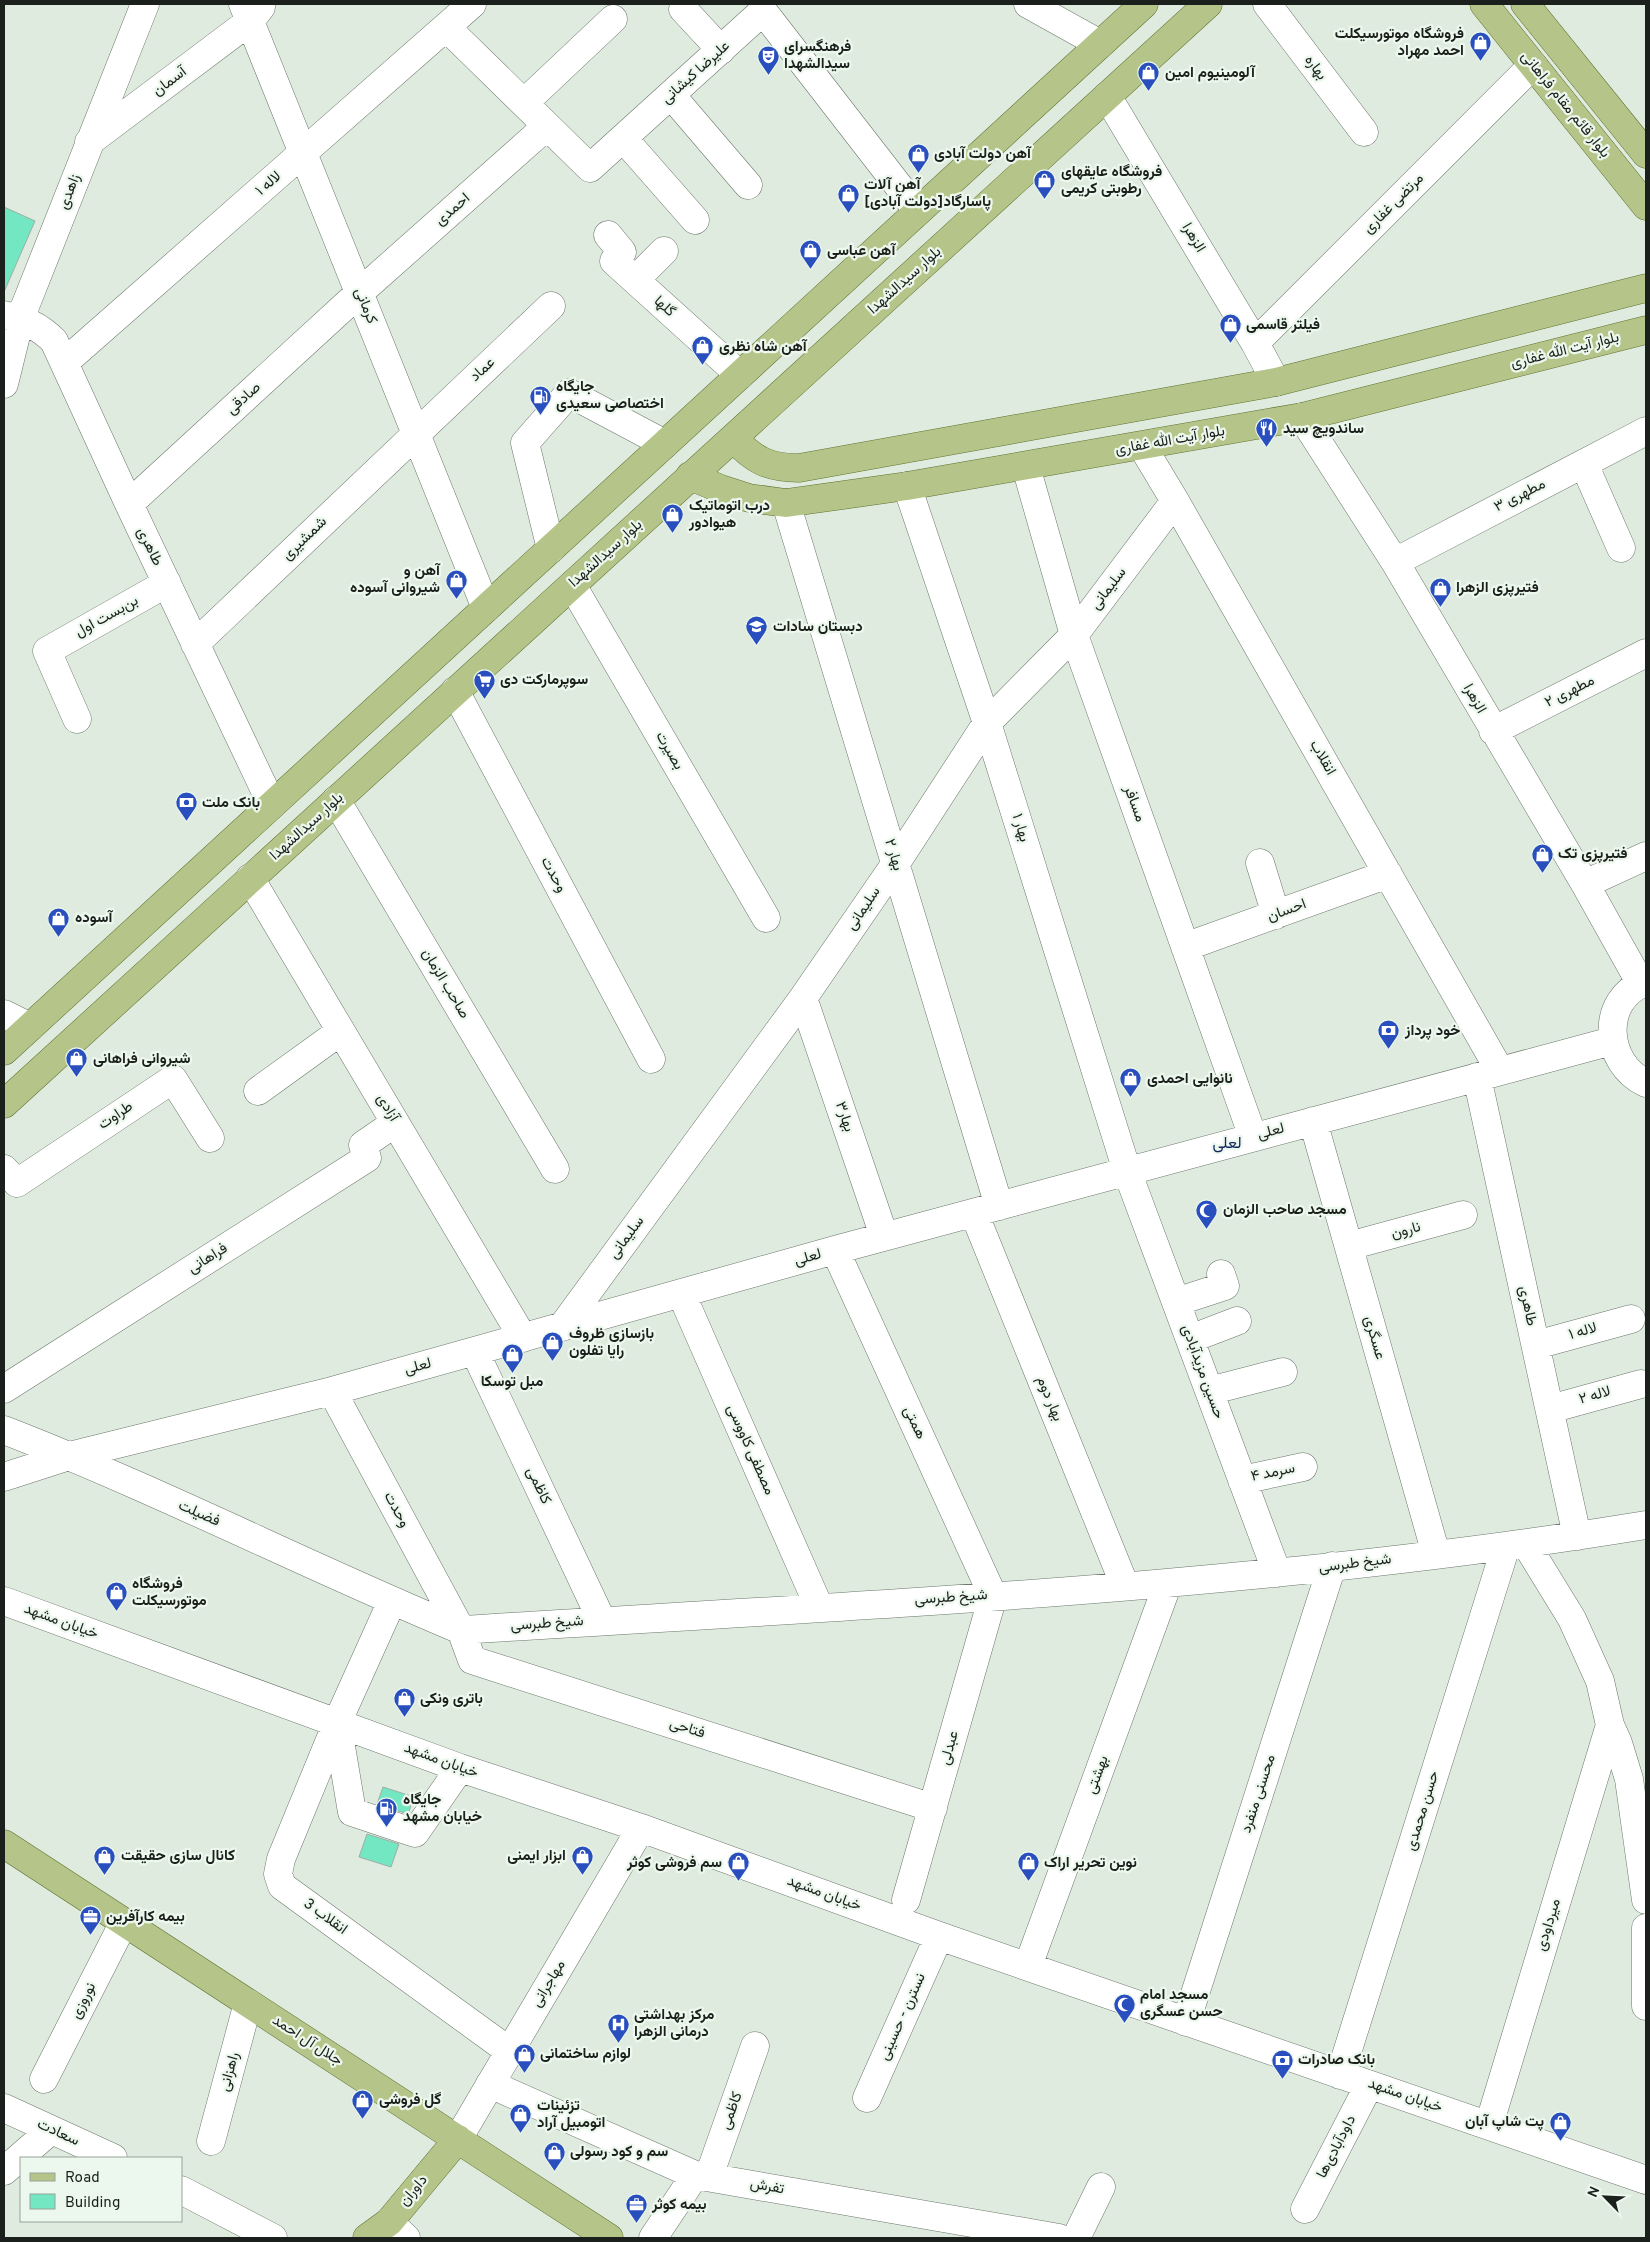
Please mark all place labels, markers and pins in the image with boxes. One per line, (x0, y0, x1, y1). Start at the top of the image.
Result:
place label: فروشگاه موتورسیکلت احمد مهراد (1335, 25, 1464, 61)
shop icon: فروشگاه موتورسیکلت احمد مهراد (1468, 31, 1492, 62)
place label: فرهنگسرای سیدالشهدا (784, 38, 851, 74)
theatre icon: فرهنگسرای سیدالشهدا (756, 44, 780, 75)
shop icon: آلومینیوم امین (1137, 61, 1161, 92)
place label: آلومینیوم امین (1165, 64, 1256, 83)
shop icon: آهن دولت آبادی (906, 142, 930, 173)
place label: آهن دولت آبادی (934, 145, 1032, 164)
place label: فروشگاه عایقهای رطوبتی کریمی (1061, 163, 1162, 199)
shop icon: فروشگاه عایقهای رطوبتی کریمی (1033, 169, 1057, 200)
place label: آهن آلات پاسارگاد[دولت آبادی] (864, 176, 991, 212)
shop icon: آهن آلات پاسارگاد[دولت آبادی] (836, 182, 860, 213)
shop icon: آهن عباسی (799, 239, 823, 270)
place label: آهن عباسی (827, 242, 896, 261)
shop icon: فیلتر قاسمی (1218, 313, 1242, 344)
place label: فیلتر قاسمی (1246, 316, 1320, 335)
shop icon: آهن شاه نظری (691, 335, 715, 366)
place label: آهن شاه نظری (719, 338, 808, 357)
place label: جایگاه اختصاصی سعیدی (556, 378, 664, 414)
fuel station icon: جایگاه اختصاصی سعیدی (528, 384, 552, 415)
restaurant icon: ساندویچ سید (1255, 417, 1279, 448)
place label: ساندویچ سید (1283, 420, 1364, 439)
place label: درب اتوماتیک هیوادور (688, 497, 770, 533)
shop icon: درب اتوماتیک هیوادور (661, 503, 685, 534)
place label: آهن و شیروانی آسوده (350, 562, 441, 598)
shop icon: آهن و شیروانی آسوده (444, 568, 468, 599)
shop icon: فتیرپزی الزهرا (1428, 576, 1452, 607)
place label: فتیرپزی الزهرا (1456, 579, 1539, 598)
school or university icon: دبستان سادات (745, 615, 769, 646)
place label: دبستان سادات (773, 618, 863, 637)
supermarket icon: سوپرمارکت دی (472, 668, 496, 699)
place label: سوپرمارکت دی (500, 671, 588, 690)
bank icon: بانک ملت (174, 791, 198, 822)
place label: بانک ملت (202, 794, 260, 813)
shop icon: فتیرپزی تک (1530, 842, 1554, 873)
place label: فتیرپزی تک (1558, 845, 1628, 864)
shop icon: آسوده (47, 906, 71, 937)
place label: آسوده (75, 909, 114, 928)
bank icon: خود پرداز (1377, 1019, 1401, 1050)
place label: خود پرداز (1404, 1022, 1460, 1041)
shop icon: شیروانی فراهانی (65, 1047, 89, 1078)
place label: شیروانی فراهانی (93, 1050, 190, 1069)
shop icon: نانوایی احمدی (1119, 1067, 1143, 1098)
place label: نانوایی احمدی (1147, 1070, 1233, 1089)
mosque icon: مسجد صاحب الزمان (1195, 1198, 1219, 1229)
place label: مسجد صاحب الزمان (1223, 1201, 1347, 1220)
place label: بازسازی ظروف رایا تفلون (569, 1325, 654, 1361)
shop icon: بازسازی ظروف رایا تفلون (541, 1331, 565, 1362)
shop icon: مبل توسکا (500, 1342, 524, 1373)
place label: مبل توسکا (481, 1373, 543, 1392)
place label: فروشگاه موتورسیکلت (132, 1575, 207, 1611)
shop icon: فروشگاه موتورسیکلت (104, 1581, 128, 1612)
shop icon: باتری ونکی (392, 1687, 416, 1718)
place label: باتری ونکی (420, 1690, 483, 1709)
place label: جایگاه خیابان مشهد (403, 1791, 482, 1827)
fuel station icon: جایگاه خیابان مشهد (375, 1797, 399, 1828)
shop icon: کانال سازی حقیقت (93, 1844, 117, 1875)
shop icon: ابزار ایمنی (570, 1844, 594, 1875)
place label: کانال سازی حقیقت (121, 1847, 235, 1866)
place label: ابزار ایمنی (507, 1847, 566, 1866)
shop icon: سم فروشی کوثر (726, 1851, 750, 1882)
shop icon: نوین تحریر اراک (1016, 1851, 1040, 1882)
place label: سم فروشی کوثر (626, 1854, 722, 1873)
place label: نوین تحریر اراک (1044, 1854, 1137, 1873)
office icon: بیمه کارآفرین (78, 1905, 102, 1936)
place label: بیمه کارآفرین (106, 1908, 185, 1927)
place label: مسجد امام حسن عسگری (1140, 1986, 1223, 2022)
mosque icon: مسجد امام حسن عسگری (1112, 1992, 1136, 2023)
place label: مرکز بهداشتی درمانی الزهرا (634, 2006, 715, 2042)
hospital icon: مرکز بهداشتی درمانی الزهرا (606, 2012, 630, 2043)
shop icon: لوازم ساختمانی (512, 2042, 536, 2073)
place label: لوازم ساختمانی (540, 2045, 631, 2064)
bank icon: بانک صادرات (1270, 2048, 1294, 2079)
place label: بانک صادرات (1298, 2051, 1375, 2070)
shop icon: گل فروشی (351, 2088, 375, 2119)
place label: گل فروشی (379, 2091, 442, 2110)
place label: تزئینات اتومبیل آراد (537, 2097, 605, 2133)
shop icon: تزئینات اتومبیل آراد (509, 2103, 533, 2134)
shop icon: پت شاپ آبان (1548, 2110, 1572, 2141)
place label: پت شاپ آبان (1465, 2113, 1544, 2132)
shop icon: سم و کود رسولی (542, 2140, 566, 2171)
place label: سم و کود رسولی (570, 2143, 668, 2162)
office icon: بیمه کوثر (624, 2193, 648, 2224)
place label: بیمه کوثر (651, 2196, 707, 2215)

